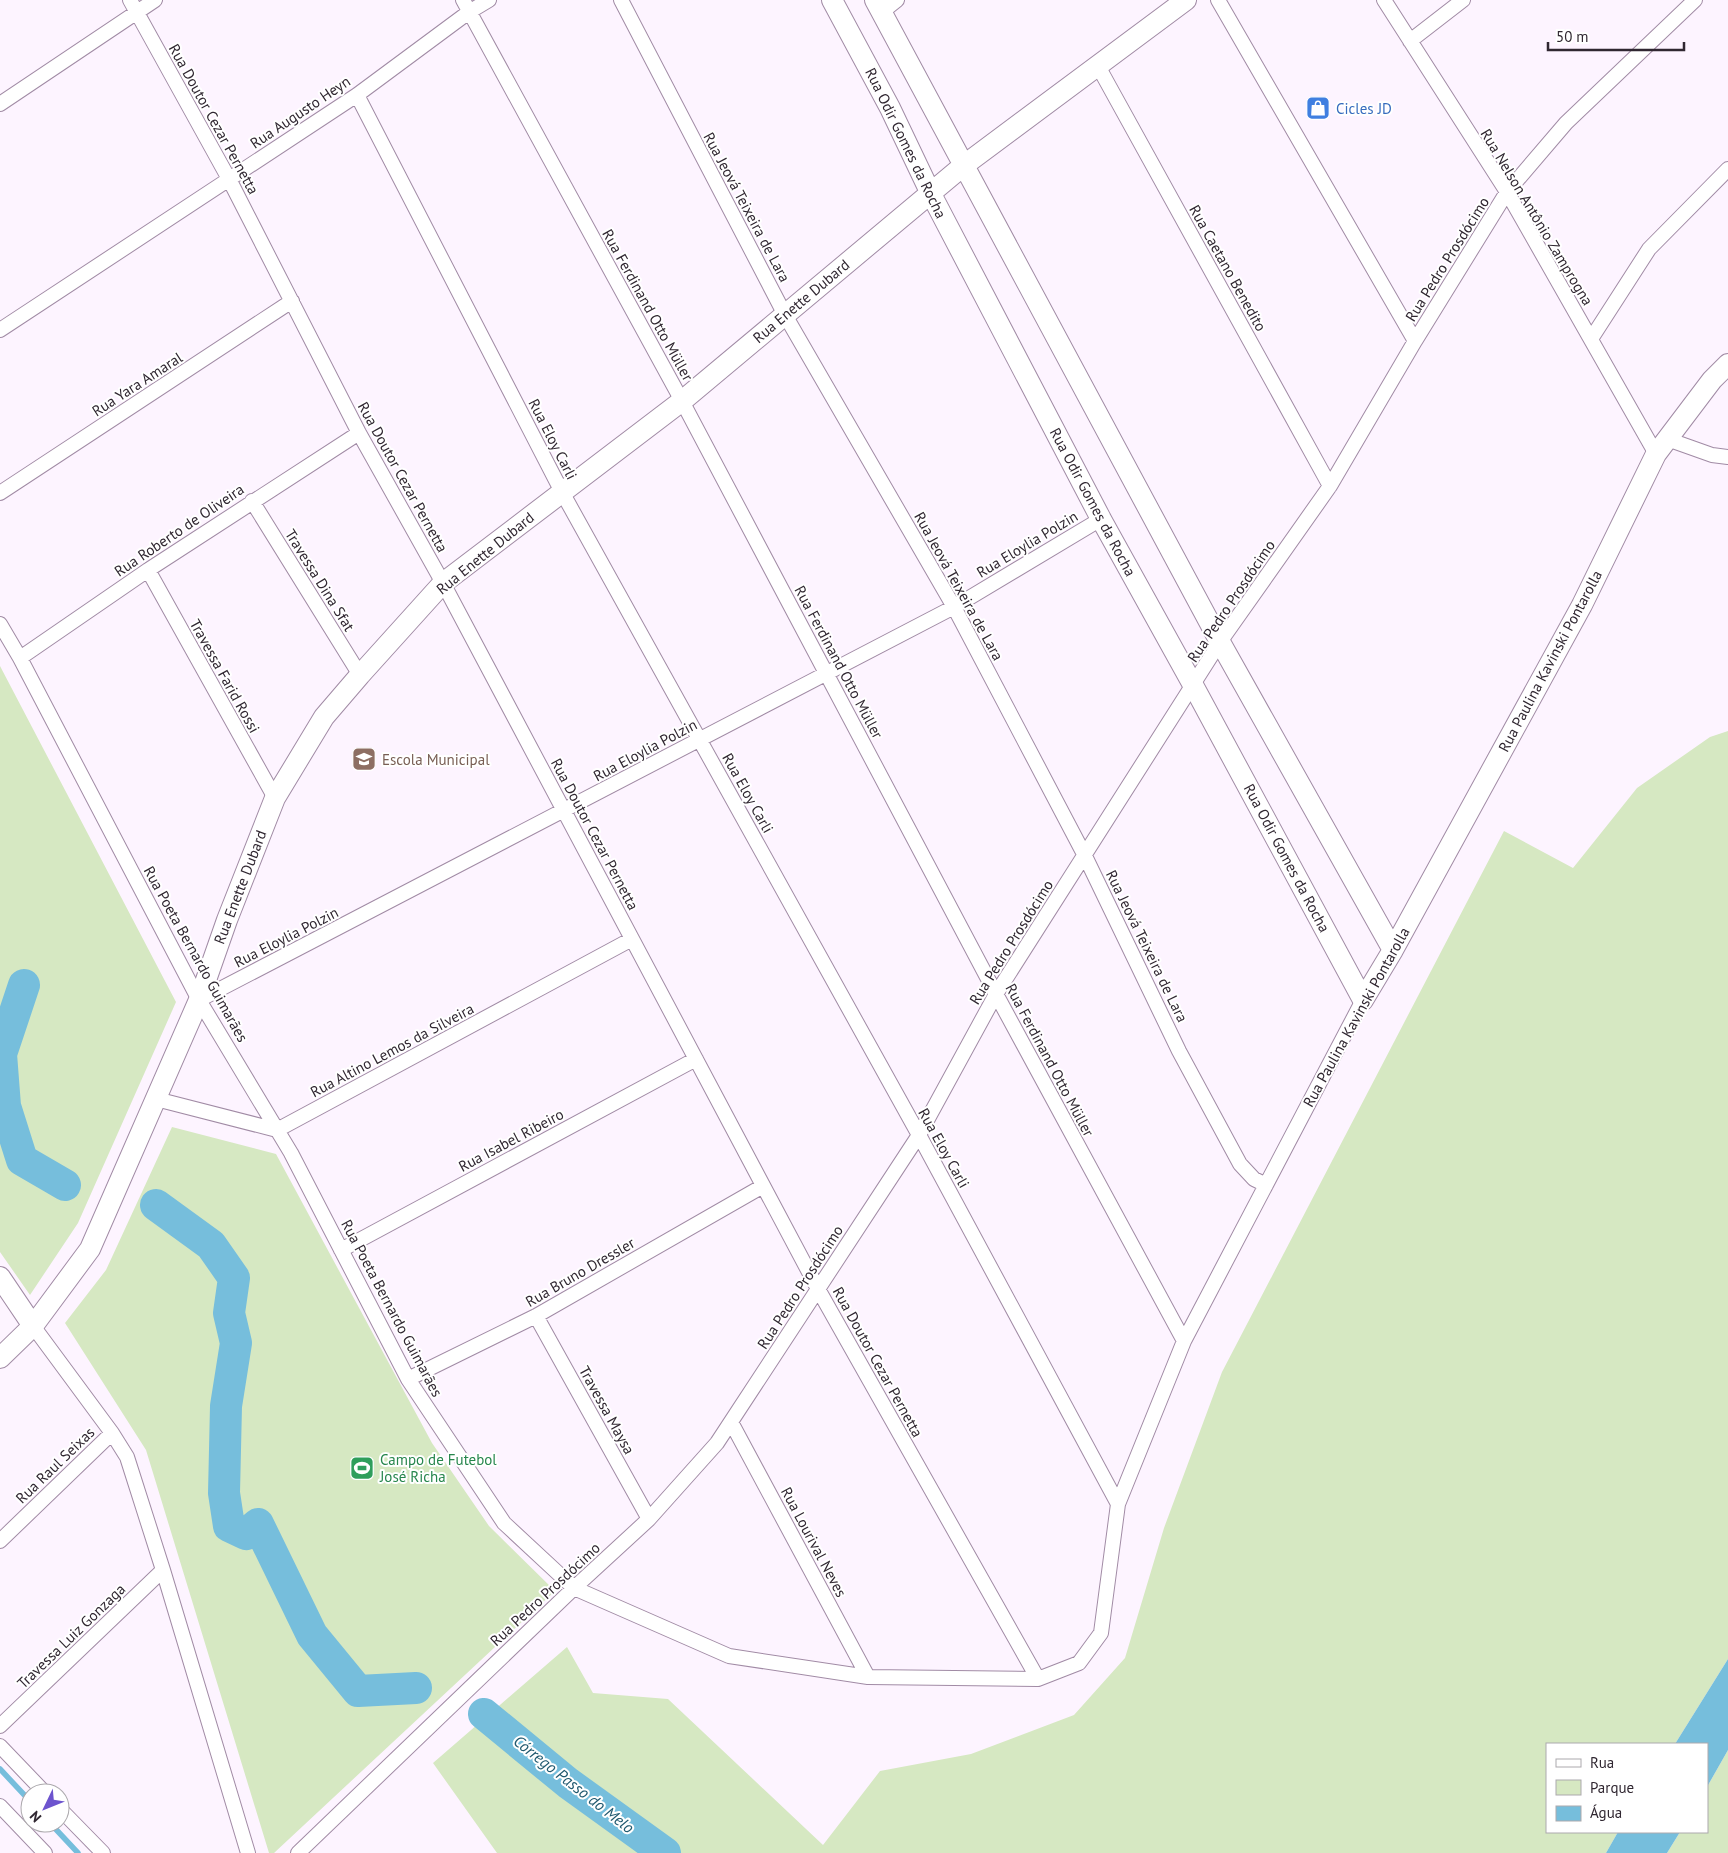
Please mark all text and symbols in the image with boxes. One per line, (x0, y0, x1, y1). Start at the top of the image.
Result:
scale bar (1548, 20, 1684, 52)
text: 50 m (1556, 27, 1589, 46)
street label: Rua Doutor Cezar Pernetta (165, 40, 263, 198)
street label: Rua Odir Gomes da Rocha (861, 65, 951, 221)
street label: Rua Augusto Heyn (246, 72, 354, 152)
shop icon: Cicles JD (1305, 95, 1331, 121)
place label: Cicles JD (1336, 99, 1392, 118)
street label: Rua Nelson Antônio Zamprogna (1477, 125, 1597, 309)
street label: Rua Jeová Teixeira de Lara (699, 129, 795, 285)
street label: Rua Pedro Prosdócimo (1401, 193, 1493, 325)
street label: Rua Caetano Benedito (1185, 201, 1271, 335)
street label: Rua Ferdinand Otto Müller (598, 226, 698, 384)
street label: Rua Enette Dubard (749, 255, 853, 347)
street label: Rua Yara Amaral (88, 347, 186, 420)
street label: Rua Eloy Carli (524, 395, 582, 483)
street label: Rua Doutor Cezar Pernetta (354, 398, 452, 556)
street label: Rua Odir Gomes da Rocha (1046, 425, 1140, 579)
street label: Rua Roberto de Oliveira (111, 480, 247, 580)
street label: Rua Eloylia Polzin (973, 506, 1081, 582)
street label: Rua Enette Dubard (432, 508, 538, 598)
street label: Rua Jeová Teixeira de Lara (910, 508, 1008, 664)
street label: Travessa Dina Sfat (281, 525, 359, 635)
street label: Rua Pedro Prosdócimo (1183, 536, 1279, 666)
street label: Rua Paulina Kavinski Pontarolla (1494, 567, 1606, 755)
street label: Rua Ferdinand Otto Müller (791, 582, 887, 742)
street label: Travessa Farid Rossi (186, 616, 264, 736)
street label: Rua Eloylia Polzin (590, 715, 700, 785)
school or university icon: Escola Municipal (351, 746, 377, 772)
place label: Escola Municipal (382, 750, 490, 769)
street label: Rua Eloy Carli (718, 750, 778, 836)
street label: Rua Doutor Cezar Pernetta (547, 755, 643, 913)
street label: Rua Odir Gomes da Rocha (1240, 781, 1334, 935)
street label: Rua Enette Dubard (210, 827, 270, 947)
street label: Rua Poeta Bernardo Guimarães (140, 863, 252, 1045)
street label: Rua Jeová Teixeira de Lara (1102, 867, 1192, 1025)
street label: Rua Pedro Prosdócimo (965, 876, 1057, 1008)
street label: Rua Eloylia Polzin (231, 903, 341, 971)
street label: Rua Paulina Kavinski Pontarolla (1299, 924, 1413, 1110)
street label: Rua Ferdinand Otto Müller (1002, 980, 1098, 1140)
street label: Rua Altino Lemos da Silveira (307, 999, 477, 1101)
street label: Rua Isabel Ribeiro (455, 1104, 567, 1176)
street label: Rua Eloy Carli (914, 1105, 974, 1191)
street label: Rua Poeta Bernardo Guimarães (337, 1216, 447, 1400)
street label: Rua Pedro Prosdócimo (753, 1222, 847, 1352)
street label: Rua Bruno Dressler (522, 1233, 638, 1311)
street label: Rua Doutor Cezar Pernetta (829, 1283, 927, 1441)
street label: Travessa Maysa (575, 1362, 639, 1458)
street label: Rua Raul Seixas (12, 1423, 98, 1507)
place label: Campo de Futebol José Richa (379, 1450, 497, 1486)
sports icon: Campo de Futebol José Richa (349, 1455, 375, 1481)
street label: Rua Lourival Neves (777, 1484, 851, 1600)
street label: Rua Pedro Prosdócimo (486, 1538, 604, 1650)
street label: Travessa Luiz Gonzaga (13, 1580, 129, 1692)
water label: Córrego Passo do Melo (510, 1731, 638, 1837)
legend (1546, 1743, 1708, 1833)
text: Rua (1590, 1753, 1614, 1772)
text: Parque (1590, 1778, 1634, 1797)
north arrow (20, 1783, 70, 1833)
text: Água (1590, 1803, 1622, 1822)
text: N (26, 1807, 45, 1826)

